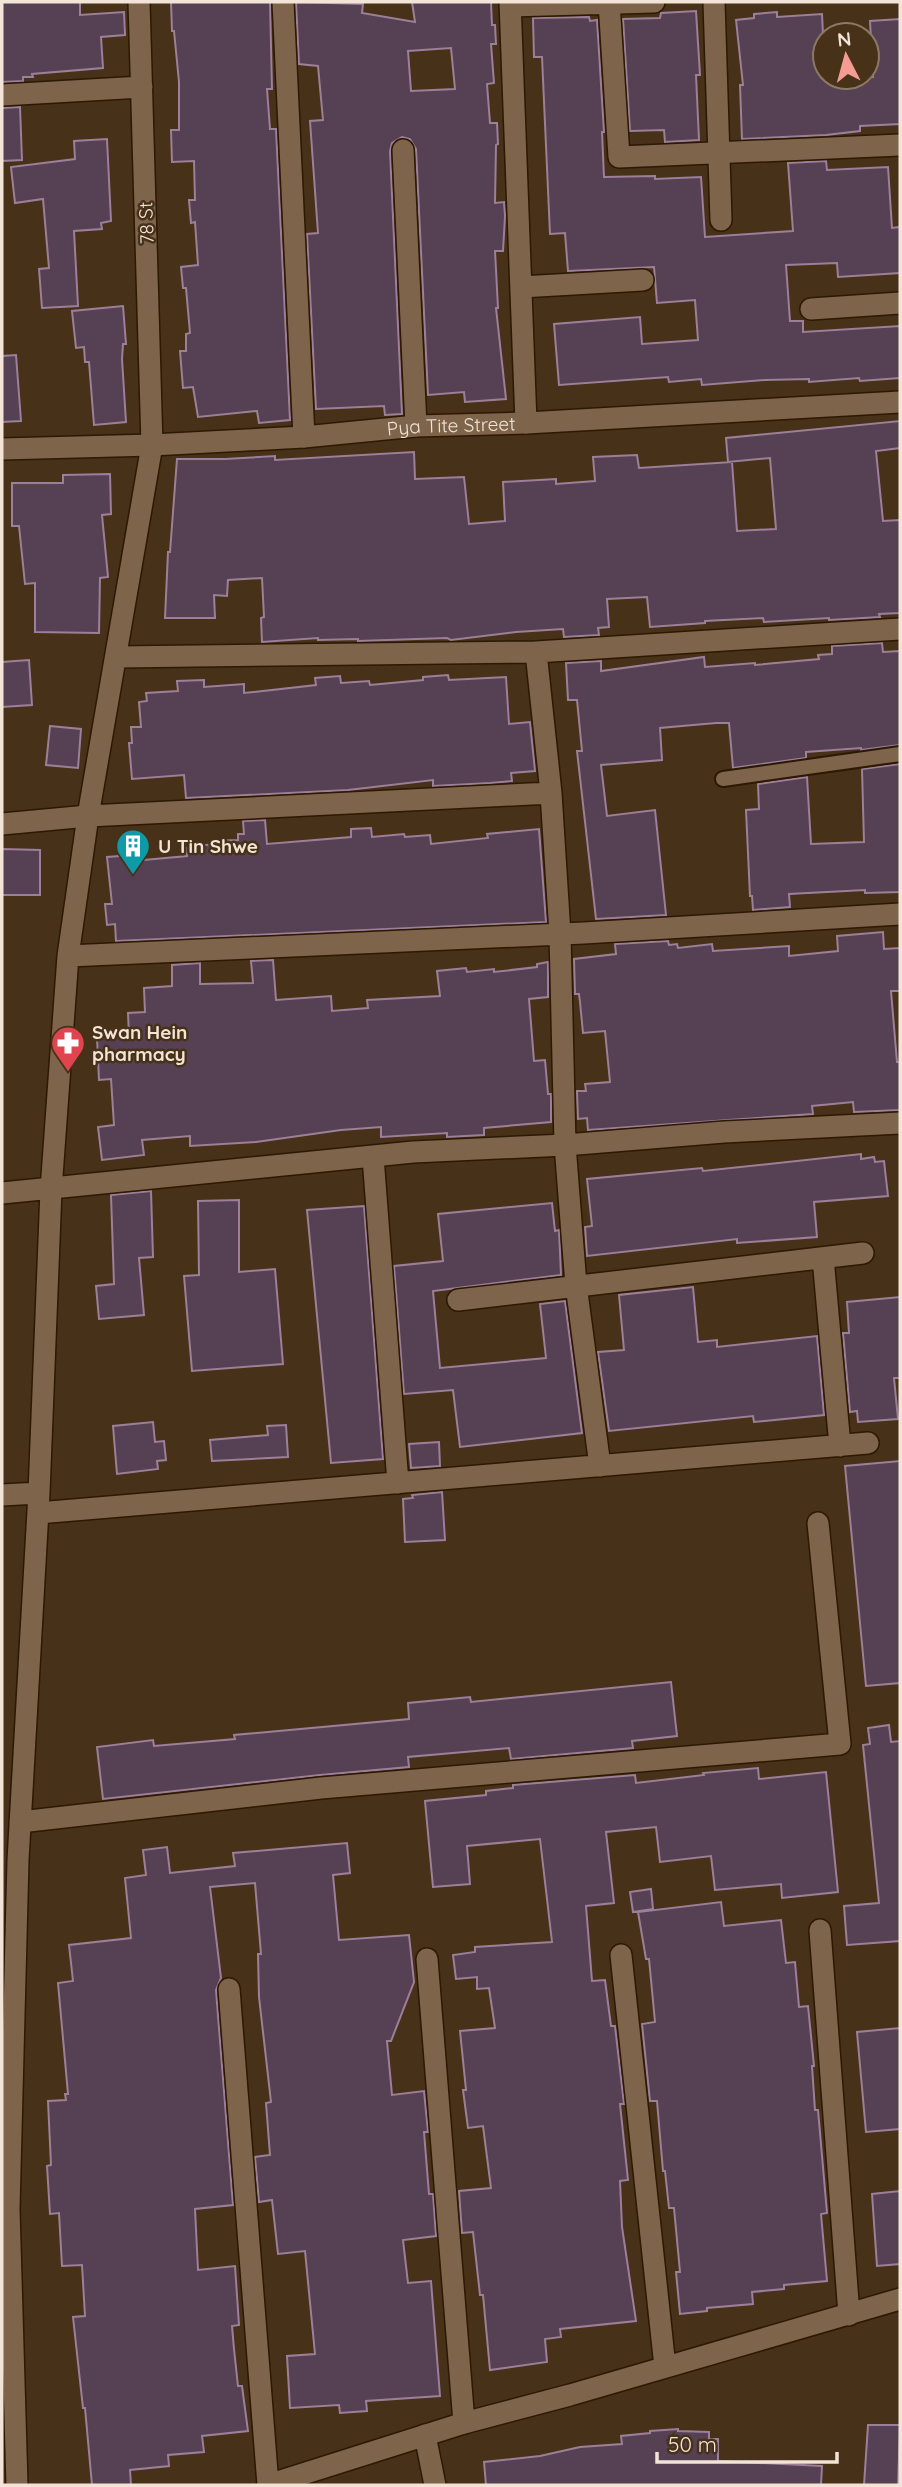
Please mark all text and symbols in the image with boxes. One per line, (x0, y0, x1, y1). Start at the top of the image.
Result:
north arrow (811, 21, 881, 91)
text: N (836, 26, 852, 52)
street label: 78 St (133, 201, 159, 245)
street label: Pya Tite Street (386, 411, 516, 441)
building icon: U Tin Shwe (114, 827, 152, 876)
place label: U Tin Shwe (158, 834, 258, 858)
place label: Swan Hein pharmacy (92, 1020, 187, 1066)
pharmacy icon: Swan Hein pharmacy (49, 1024, 87, 1073)
scale bar (657, 2420, 837, 2464)
text: 50 m (668, 2431, 717, 2457)

